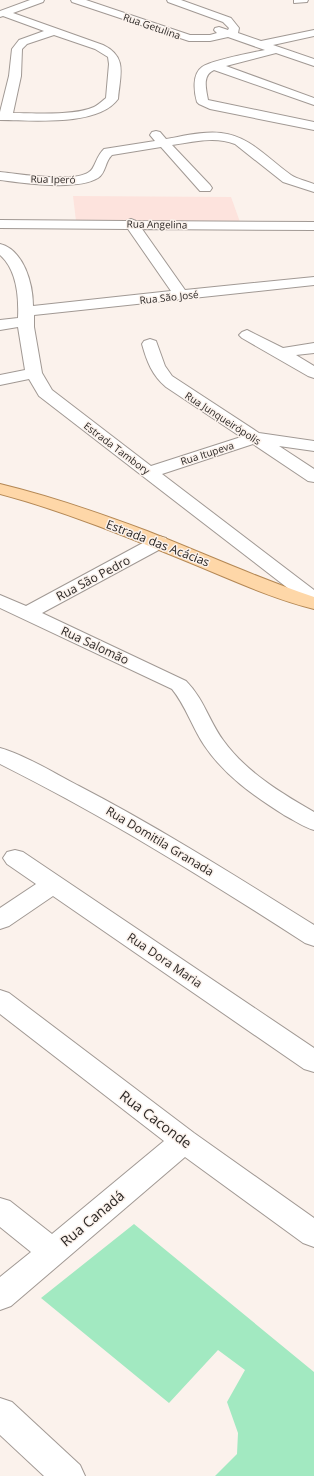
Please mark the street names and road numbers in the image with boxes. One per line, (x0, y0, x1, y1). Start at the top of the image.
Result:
street label: Rua Getulina (121, 10, 183, 42)
street label: Rua Iperó (30, 172, 76, 186)
street label: Rua Angelina (127, 216, 187, 232)
street label: Rua São José (139, 287, 200, 307)
street label: Rua Junqueirópolis (182, 388, 264, 448)
street label: Estrada Tambory (81, 419, 154, 478)
street label: Rua Itupeva (179, 438, 235, 468)
street label: Estrada das Acácias (104, 515, 212, 571)
street label: Rua São Pedro (53, 551, 133, 605)
street label: Rua Salomão (58, 622, 132, 668)
street label: Rua Domitila Granada (103, 802, 217, 880)
street label: Rua Dora Maria (124, 929, 206, 991)
street label: Rua Caconde (116, 1086, 196, 1152)
street label: Rua Canadá (56, 1186, 128, 1250)

